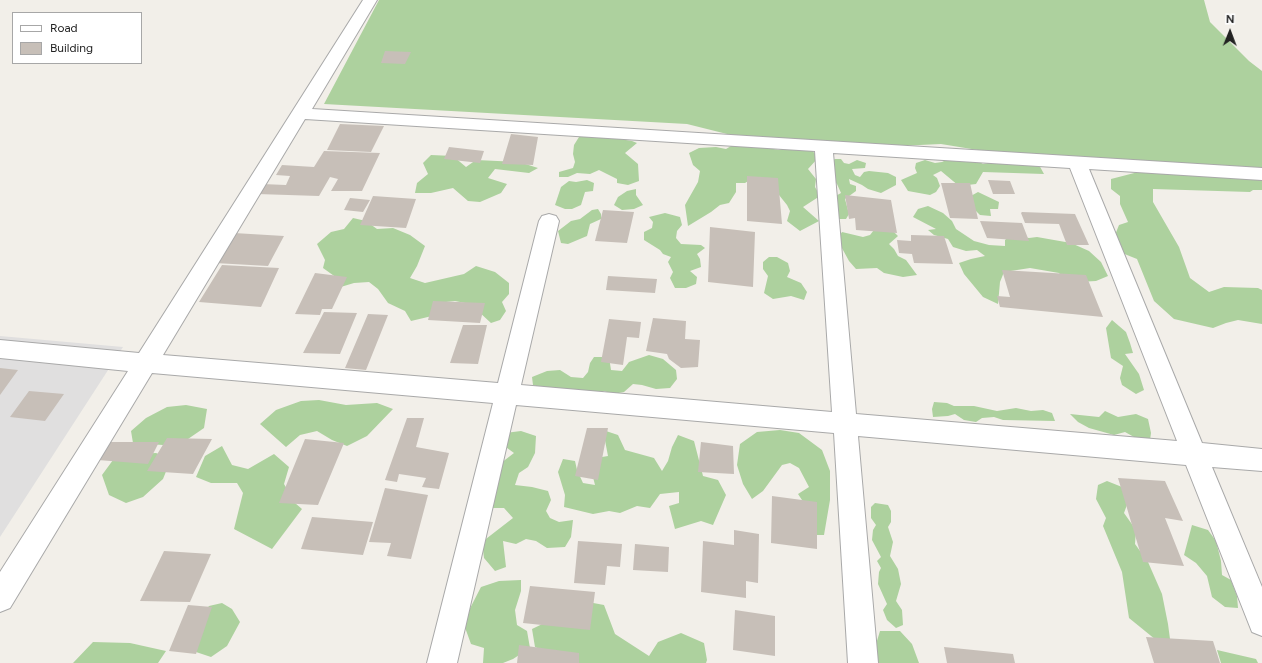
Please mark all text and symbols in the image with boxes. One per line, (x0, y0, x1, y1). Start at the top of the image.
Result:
legend (12, 12, 142, 64)
north arrow (1210, 12, 1250, 52)
text: N (1226, 13, 1235, 26)
text: Road (50, 21, 78, 35)
text: Building (50, 41, 93, 55)

